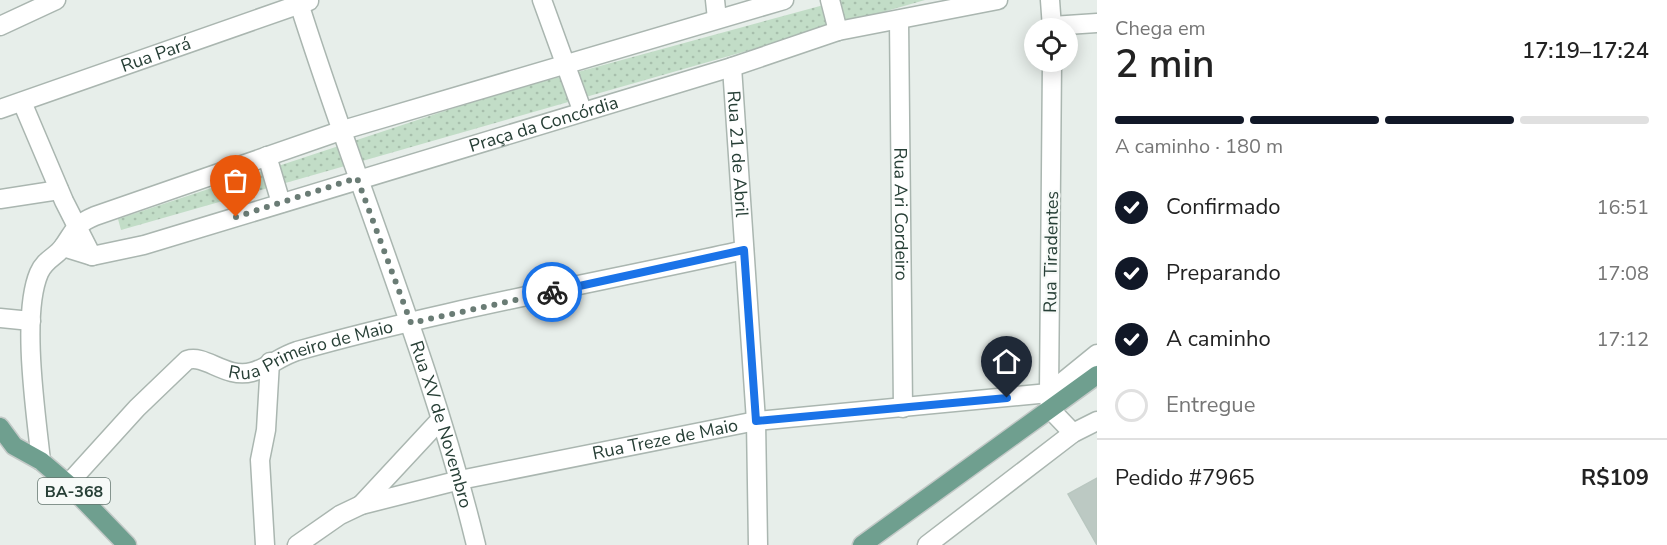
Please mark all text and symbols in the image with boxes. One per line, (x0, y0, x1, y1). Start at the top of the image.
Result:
text: Chega em (1115, 15, 1206, 42)
map controls (1024, 18, 1078, 72)
button: locate (1024, 18, 1078, 72)
street label: Rua Pará (117, 31, 194, 78)
text: 17:19–17:24 (1522, 36, 1649, 66)
text: 2 min (1115, 38, 1214, 91)
street label: Praça da Concórdia (466, 90, 621, 158)
street label: Rua 21 de Abril (722, 90, 754, 219)
text: A caminho · 180 m (1115, 133, 1283, 160)
street label: Rua Ari Cordeiro (888, 147, 914, 281)
pin (210, 155, 261, 217)
icon: bag (219, 164, 252, 197)
street label: Rua Tiradentes (1038, 191, 1064, 313)
icon: check (1115, 191, 1148, 224)
text: Confirmado (1166, 192, 1281, 222)
text: 16:51 (1596, 194, 1649, 221)
icon: check (1115, 257, 1148, 290)
text: Preparando (1166, 258, 1281, 288)
text: 17:08 (1596, 260, 1649, 287)
courier (522, 262, 582, 322)
icon: bike (536, 276, 569, 309)
street label: Rua Primeiro de Maio (226, 314, 396, 385)
icon: check (1115, 323, 1148, 356)
text: A caminho (1166, 324, 1271, 354)
text: 17:12 (1596, 326, 1649, 353)
pin (981, 336, 1032, 398)
street label: Rua XV de Novembro (404, 338, 478, 511)
icon: home (990, 345, 1023, 378)
text: Entregue (1166, 390, 1255, 420)
street label: Rua Treze de Maio (590, 413, 740, 465)
text: Pedido #7965 (1115, 463, 1255, 493)
text: R$109 (1581, 463, 1649, 493)
road number: BA-368 (38, 478, 110, 504)

